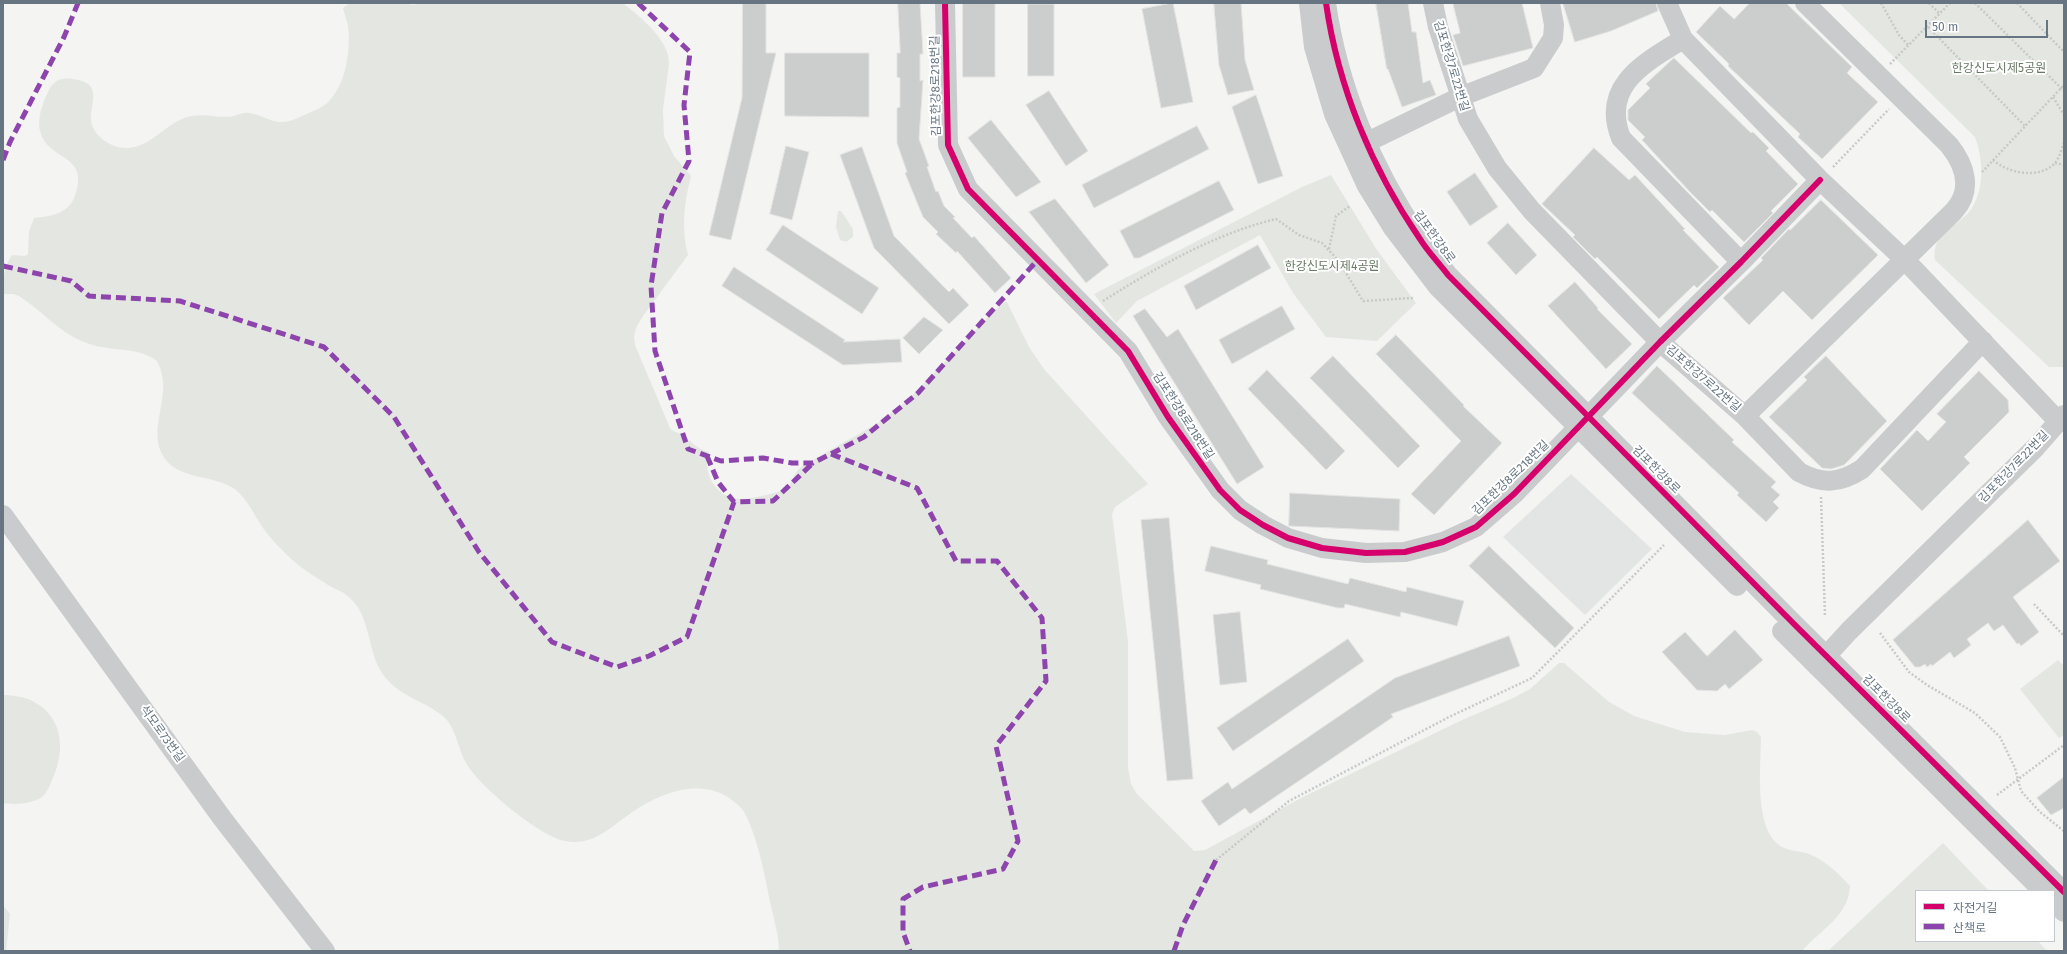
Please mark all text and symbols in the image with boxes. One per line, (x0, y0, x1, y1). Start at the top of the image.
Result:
scale bar (1927, 12, 2050, 38)
street label: 김포한강7로22번길 (1430, 19, 1472, 113)
text: 50 m (1932, 20, 1958, 34)
street label: 김포한강8로218번길 (928, 35, 944, 137)
park label: 한강신도시제5공원 (1952, 62, 2046, 76)
street label: 김포한강8로 (1410, 208, 1458, 266)
park label: 한강신도시제4공원 (1285, 260, 1379, 274)
street label: 김포한강7로22번길 (1663, 343, 1743, 415)
street label: 김포한강8로218번길 (1149, 370, 1217, 462)
street label: 김포한강7로22번길 (1976, 428, 2052, 506)
street label: 김포한강8로218번길 (1470, 438, 1552, 518)
street label: 김포한강8로 (1629, 443, 1683, 497)
street label: 김포한강8로 (1859, 672, 1913, 726)
street label: 석모로73번길 (137, 703, 187, 765)
legend (1915, 890, 2055, 942)
text: 자전거길 (1953, 901, 1997, 915)
text: 산책로 (1953, 921, 1986, 935)

